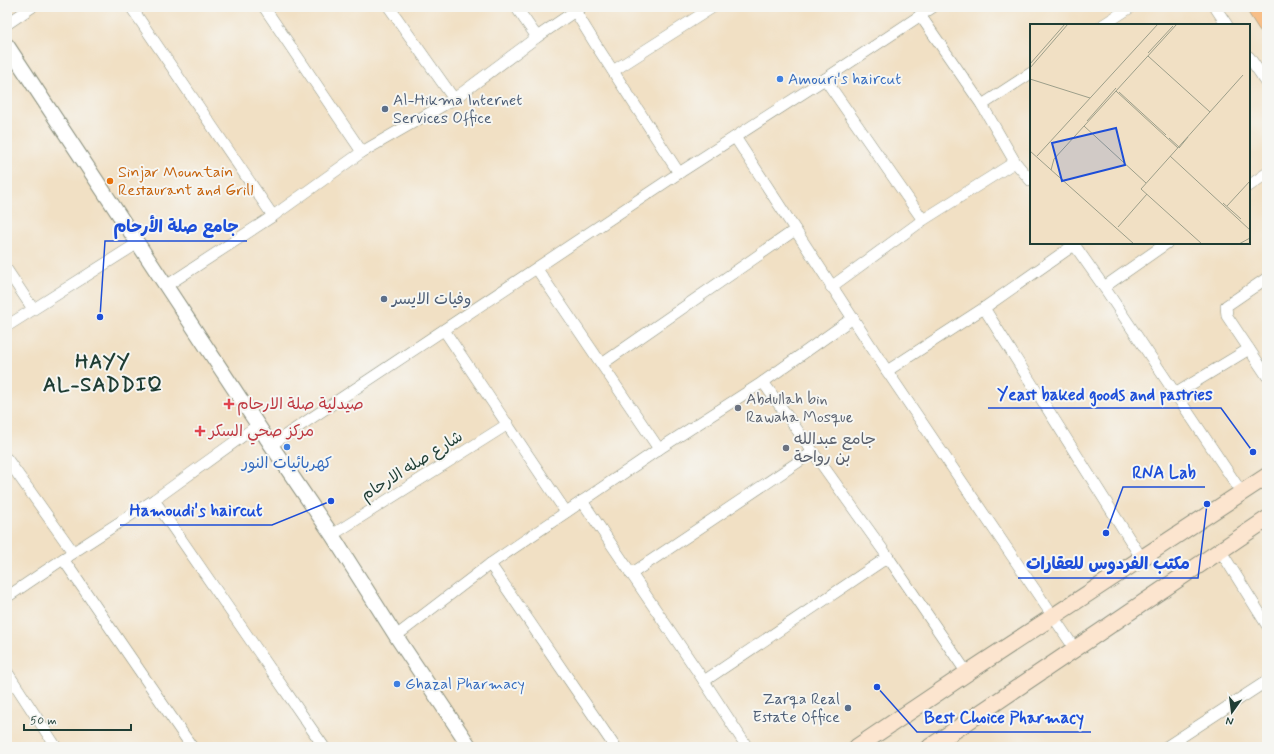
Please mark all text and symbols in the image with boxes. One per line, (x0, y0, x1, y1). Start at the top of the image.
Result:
inset map (1030, 24, 1250, 244)
place label: Amouri's haircut (788, 69, 901, 90)
marker: Amouri's haircut (775, 74, 785, 84)
place label: Al-Hikma Internet Services Office (393, 90, 522, 129)
marker: Al-Hikma Internet Services Office (380, 104, 390, 114)
place label: Sinjar Mountain Restaurant and Grill (118, 162, 253, 201)
marker: Sinjar Mountain Restaurant and Grill (105, 176, 115, 186)
callout: جامع صلة الأرحام (105, 212, 247, 241)
text: جامع صلة الأرحام (113, 215, 239, 239)
place label: وفيات الايسر (390, 289, 471, 310)
marker: وفيات الايسر (379, 294, 389, 304)
district label: HAYY AL-SADDIQ (43, 349, 163, 399)
callout: Yeast baked goods and pastries (988, 379, 1221, 408)
text: Yeast baked goods and pastries (997, 384, 1213, 407)
place label: Abdullah bin Rawaha Mosque (746, 389, 854, 428)
place label: صيدلية صلة الارحام (237, 394, 364, 416)
marker: صيدلية صلة الارحام (224, 399, 234, 409)
marker: Abdullah bin Rawaha Mosque (733, 403, 743, 413)
place label: مركز صحي السكر (207, 421, 314, 445)
marker: مركز صحي السكر (194, 425, 206, 437)
street label: شارع صله الارحام (357, 426, 467, 507)
place label: جامع عبدالله بن رواحة (794, 429, 876, 468)
marker: كهربائيات النور (282, 442, 292, 452)
marker: جامع عبدالله بن رواحة (781, 443, 791, 453)
place label: كهربائيات النور (240, 453, 332, 474)
callout: RNA Lab (1123, 458, 1205, 487)
text: RNA Lab (1132, 462, 1196, 484)
callout: Hamoudi's haircut (120, 496, 272, 525)
text: Hamoudi's haircut (130, 500, 263, 522)
callout: مكتب الفردوس للعقارات (1018, 549, 1198, 578)
text: مكتب الفردوس للعقارات (1026, 553, 1190, 575)
place label: Ghazal Pharmacy (405, 674, 525, 695)
marker: Ghazal Pharmacy (392, 679, 402, 689)
place label: Zarqa Real Estate Office (752, 689, 840, 728)
north arrow (1212, 692, 1252, 732)
marker: Zarqa Real Estate Office (843, 703, 853, 713)
callout: Best Choice Pharmacy (917, 703, 1091, 732)
scale bar (24, 706, 131, 732)
text: Best Choice Pharmacy (924, 707, 1084, 730)
text: 50 m (30, 713, 57, 729)
text: N (1225, 713, 1235, 728)

